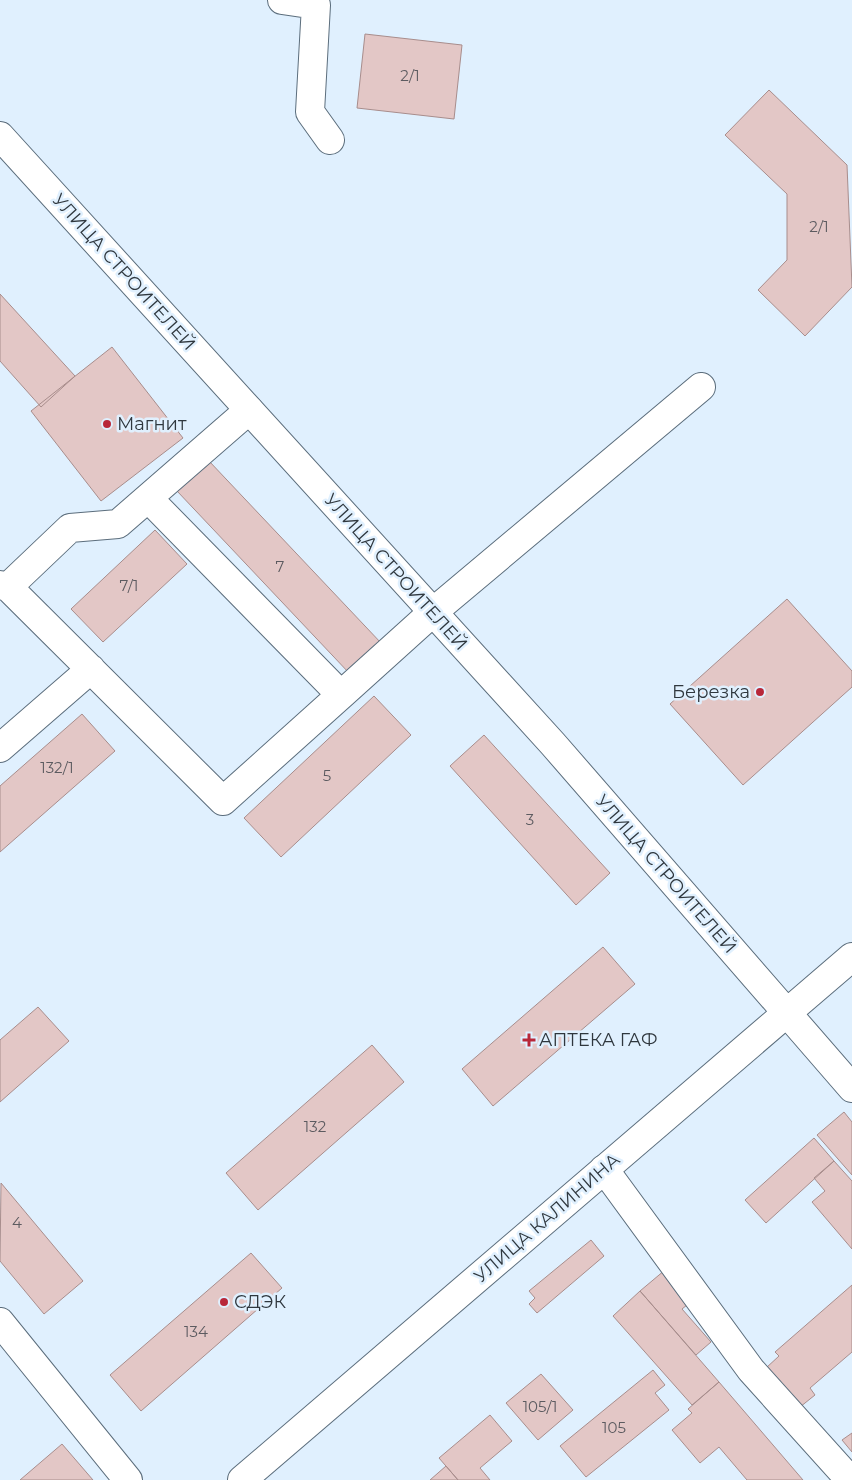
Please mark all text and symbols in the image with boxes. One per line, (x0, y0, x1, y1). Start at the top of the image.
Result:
house number: 2/1 (400, 66, 420, 85)
street label: УЛИЦА СТРОИТЕЛЕЙ (48, 189, 200, 355)
house number: 2/1 (809, 217, 829, 236)
place label: Магнит (117, 413, 187, 435)
marker: Магнит (101, 418, 113, 430)
street label: УЛИЦА СТРОИТЕЛЕЙ (320, 489, 472, 655)
house number: 7 (276, 557, 285, 576)
house number: 7/1 (119, 576, 139, 595)
place label: Березка (672, 681, 750, 703)
marker: Березка (754, 686, 766, 698)
house number: 132/1 (40, 758, 74, 777)
house number: 5 (323, 766, 331, 785)
street label: УЛИЦА СТРОИТЕЛЕЙ (591, 790, 741, 958)
house number: 3 (526, 810, 534, 829)
place label: АПТЕКА ГАФ (539, 1029, 657, 1051)
marker: АПТЕКА ГАФ (523, 1034, 535, 1046)
house number: 132 (304, 1117, 326, 1136)
street label: УЛИЦА КАЛИНИНА (470, 1148, 625, 1287)
house number: 4 (12, 1213, 22, 1232)
place label: СДЭК (234, 1291, 287, 1313)
marker: СДЭК (218, 1296, 230, 1308)
house number: 134 (184, 1322, 208, 1341)
house number: 105/1 (523, 1397, 557, 1416)
house number: 105 (602, 1418, 626, 1437)

